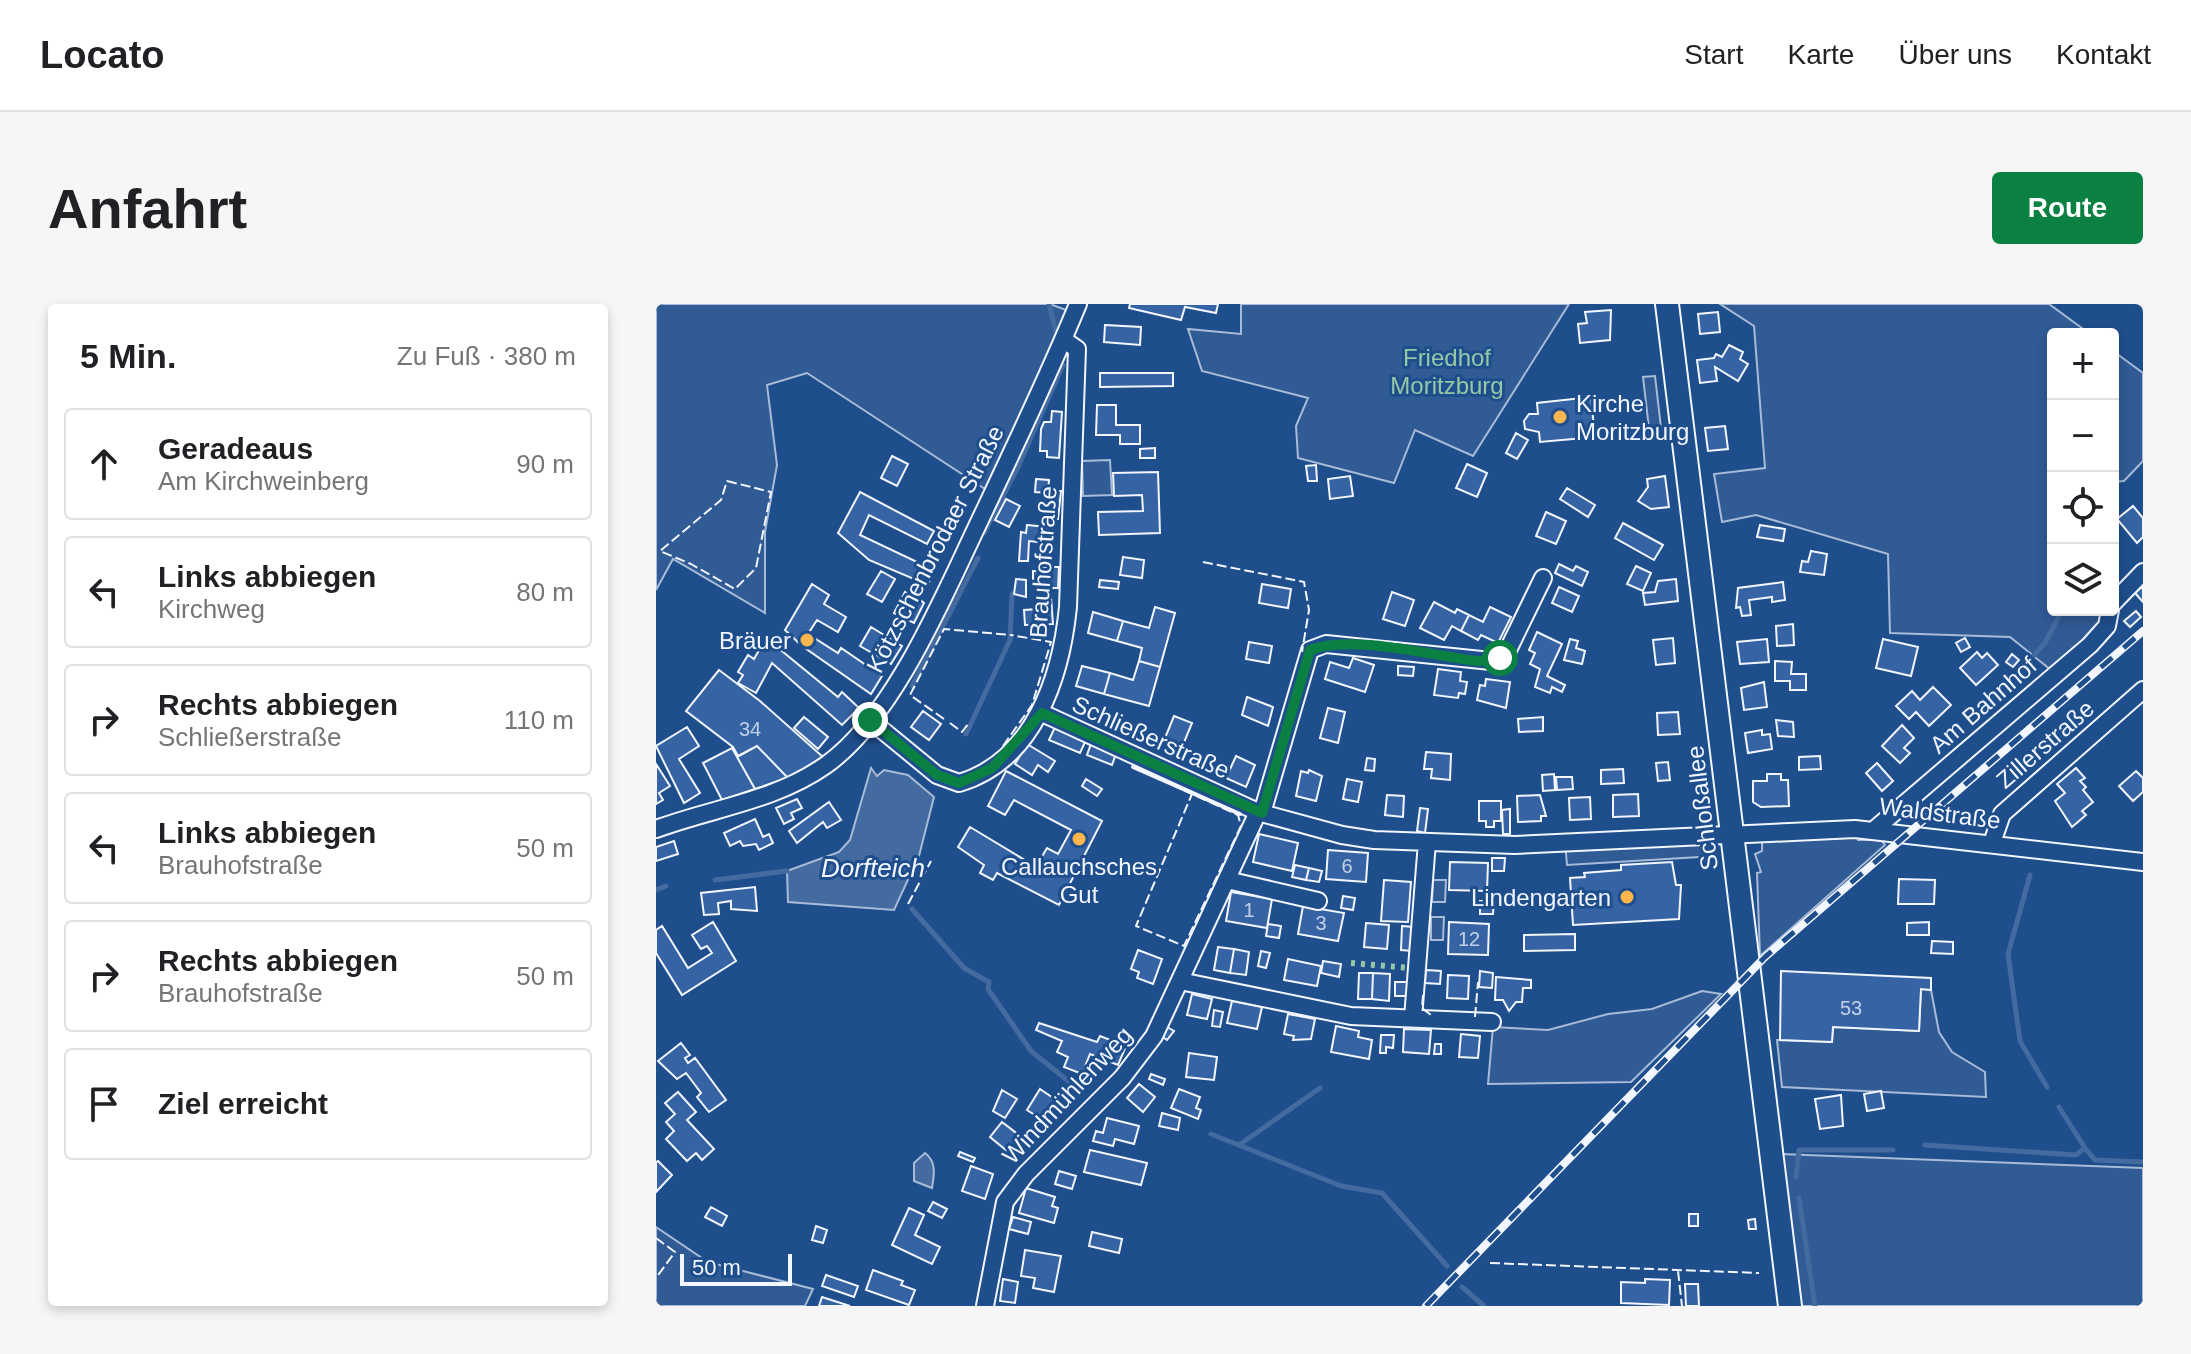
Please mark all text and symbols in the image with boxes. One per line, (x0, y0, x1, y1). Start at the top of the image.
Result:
text: Locato (40, 34, 165, 76)
text: Start (1684, 39, 1743, 70)
text: Karte (1787, 39, 1854, 70)
text: Über uns (1898, 39, 2012, 70)
text: Kontakt (2056, 39, 2151, 70)
button: Route (1992, 172, 2143, 244)
text: Anfahrt (48, 177, 247, 240)
map controls (2047, 328, 2119, 616)
button: + (2047, 328, 2119, 400)
text: 5 Min. (80, 337, 176, 375)
text: Zu Fuß · 380 m (397, 341, 576, 371)
park label: Friedhof Moritzburg (1390, 344, 1504, 399)
place label: Kirche Moritzburg (1576, 390, 1689, 445)
button: − (2047, 400, 2119, 472)
marker: Kirche Moritzburg (1551, 408, 1569, 426)
street label: Kötzschenbrodaer Straße (861, 421, 1009, 677)
text: Geradeaus (158, 432, 313, 465)
icon: ahead (82, 442, 126, 486)
text: 90 m (516, 449, 574, 479)
text: Am Kirchweinberg (158, 466, 369, 496)
button: locate (2047, 472, 2119, 544)
street label: Brauhofstraße (1024, 485, 1062, 639)
button: layers (2047, 544, 2119, 616)
text: Links abbiegen (158, 560, 376, 593)
icon: left (82, 570, 126, 614)
text: 80 m (516, 577, 574, 607)
text: Kirchweg (158, 594, 265, 624)
place label: Bräuer (719, 627, 791, 654)
marker: Bräuer (798, 631, 816, 649)
route start (1482, 640, 1518, 676)
street label: Am Bahnhof (1924, 651, 2042, 759)
text: Rechts abbiegen (158, 688, 398, 721)
street label: Schließerstraße (1068, 690, 1234, 784)
street label: Zillerstraße (1991, 694, 2099, 794)
icon: right (82, 698, 126, 742)
route end (852, 702, 888, 738)
text: 110 m (504, 705, 574, 735)
house number: 34 (739, 718, 761, 740)
text: Schließerstraße (158, 722, 342, 752)
street label: Schloßallee (1681, 744, 1723, 872)
street label: Waldstraße (1878, 792, 2002, 834)
text: Links abbiegen (158, 816, 376, 849)
icon: left (82, 826, 126, 870)
marker: Callauchsches Gut (1070, 830, 1088, 848)
text: 50 m (516, 833, 574, 863)
text: Brauhofstraße (158, 850, 323, 880)
water label: Dorfteich (821, 853, 925, 883)
place label: Callauchsches Gut (1001, 853, 1157, 908)
house number: 6 (1341, 855, 1353, 877)
place label: Lindengarten (1471, 884, 1611, 911)
marker: Lindengarten (1618, 888, 1636, 906)
house number: 1 (1243, 899, 1255, 921)
house number: 3 (1315, 912, 1327, 934)
house number: 12 (1458, 928, 1480, 950)
text: Rechts abbiegen (158, 944, 398, 977)
icon: right (82, 954, 126, 998)
text: 50 m (516, 961, 574, 991)
text: Brauhofstraße (158, 978, 323, 1008)
house number: 53 (1840, 997, 1862, 1019)
street label: Windmühlenweg (997, 1021, 1137, 1169)
icon: arrive (82, 1082, 126, 1126)
text: Ziel erreicht (158, 1087, 328, 1120)
scale bar (680, 1250, 792, 1286)
text: 50 m (692, 1255, 741, 1280)

